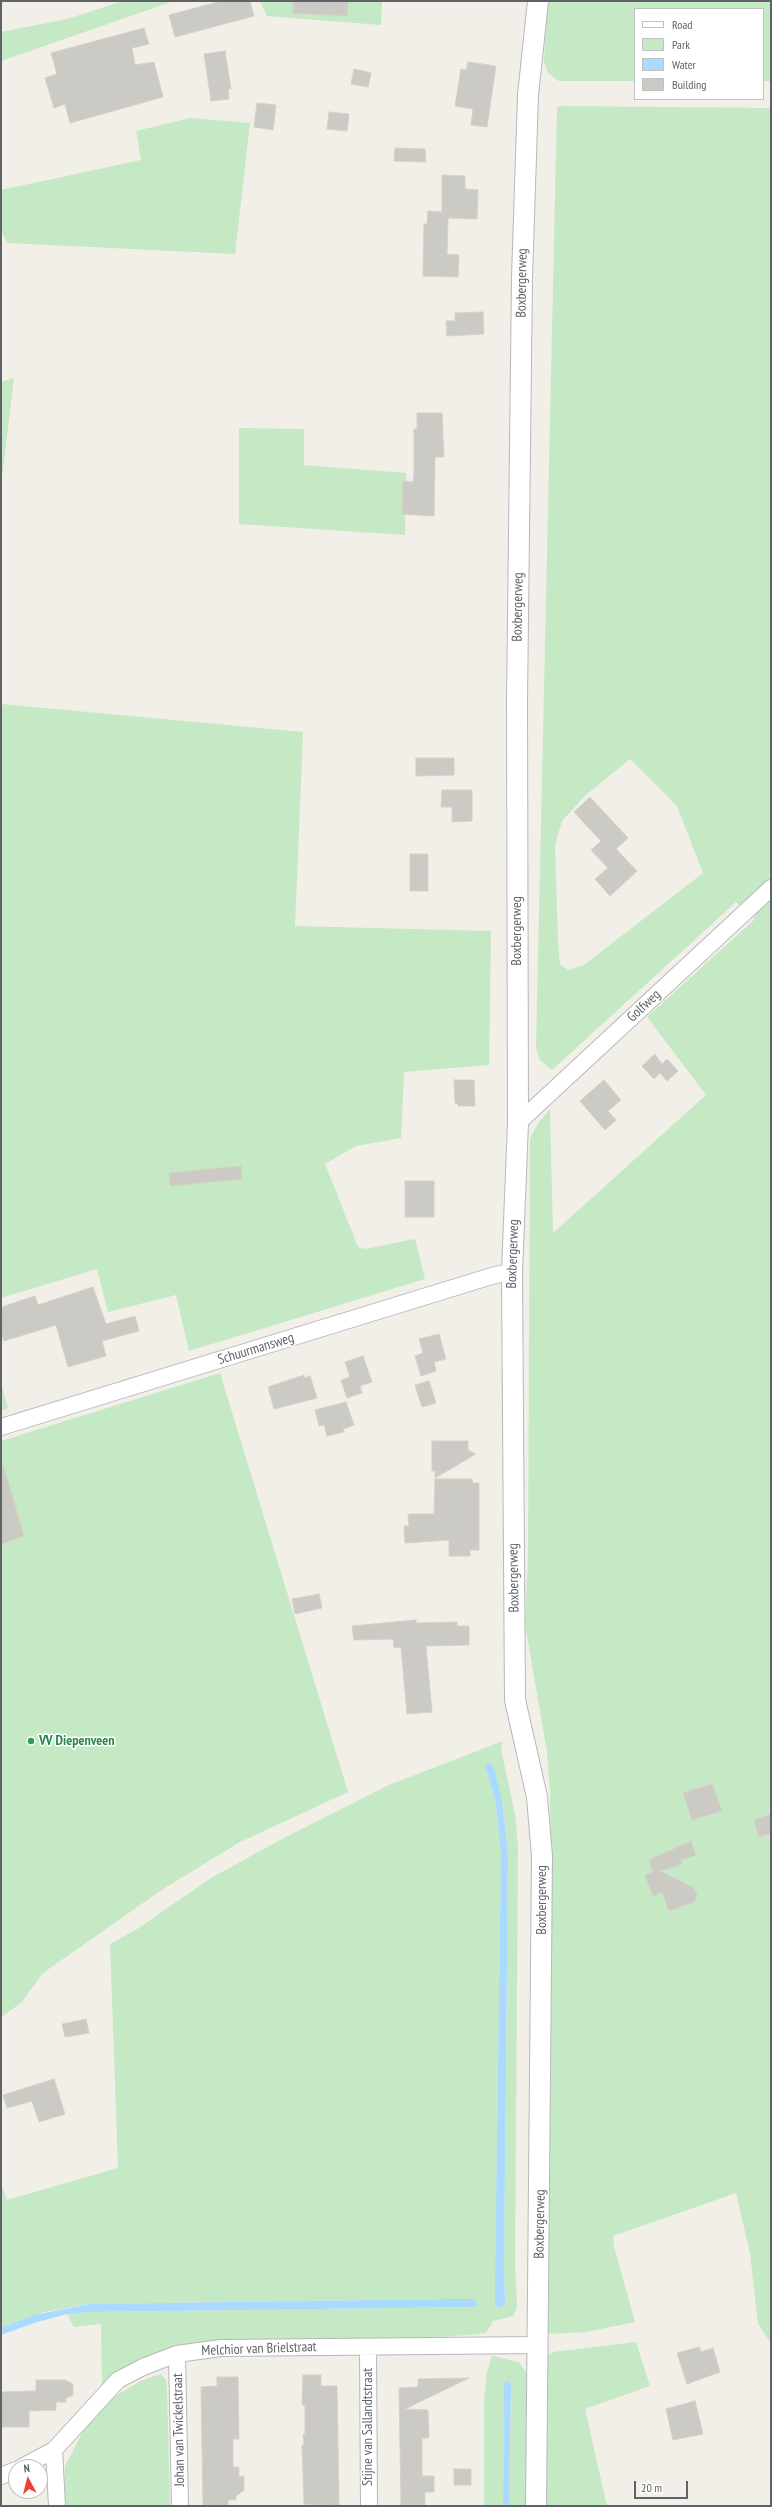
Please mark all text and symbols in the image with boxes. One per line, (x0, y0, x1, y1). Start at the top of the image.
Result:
legend (634, 8, 764, 100)
text: Road (672, 17, 692, 32)
text: Park (672, 37, 690, 52)
text: Water (672, 57, 696, 72)
text: Building (672, 77, 707, 92)
street label: Boxbergerweg (513, 248, 531, 318)
street label: Boxbergerweg (509, 572, 527, 642)
street label: Boxbergerweg (509, 896, 525, 966)
street label: Golfweg (624, 986, 664, 1026)
street label: Boxbergerweg (503, 1219, 523, 1289)
street label: Schuurmansweg (216, 1329, 296, 1369)
street label: Boxbergerweg (505, 1543, 523, 1613)
place label: VV Diepenveen (39, 1733, 114, 1749)
marker: VV Diepenveen (26, 1736, 36, 1746)
street label: Boxbergerweg (534, 1865, 550, 1935)
street label: Boxbergerweg (531, 2189, 549, 2259)
street label: Melchior van Brielstraat (201, 2339, 317, 2359)
street label: Stijne van Sallandtstraat (360, 2368, 376, 2486)
street label: Johan van Twickelstraat (170, 2373, 188, 2487)
north arrow (8, 2459, 48, 2499)
text: N (23, 2461, 30, 2475)
scale bar (636, 2473, 690, 2499)
text: 20 m (641, 2480, 662, 2495)

